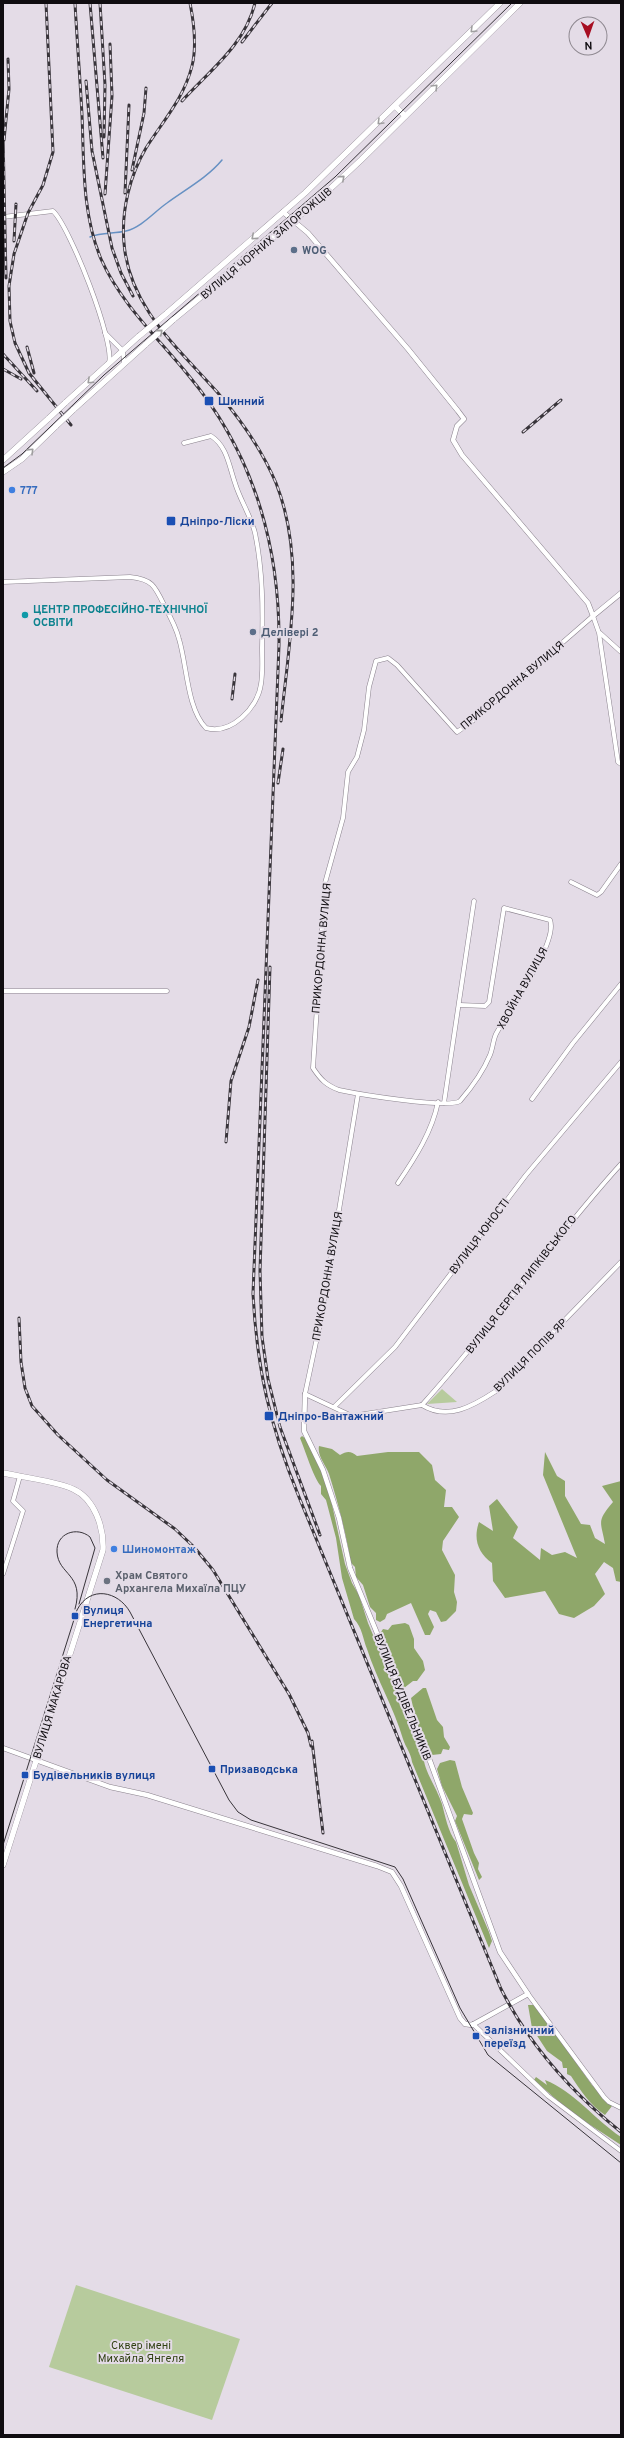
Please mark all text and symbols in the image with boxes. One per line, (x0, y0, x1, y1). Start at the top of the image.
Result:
north arrow (568, 16, 608, 56)
one-way arrow (470, 25, 478, 33)
text: N (584, 38, 593, 52)
one-way arrow (430, 84, 438, 92)
one-way arrow (377, 117, 385, 125)
one-way arrow (337, 175, 345, 182)
street label: ВУЛИЦЯ ЧОРНИХ ЗАПОРОЖЦІВ (198, 185, 335, 303)
one-way arrow (251, 233, 258, 240)
place label: WOG (302, 244, 327, 258)
marker: WOG (289, 245, 299, 255)
one-way arrow (155, 330, 162, 337)
one-way arrow (87, 376, 94, 383)
marker: Шинний (203, 395, 215, 407)
place label: Шинний (218, 395, 265, 409)
one-way arrow (26, 448, 34, 455)
place label: 777 (20, 484, 38, 498)
marker: 777 (7, 485, 17, 495)
marker: Дніпро-Ліски (165, 515, 177, 527)
place label: Дніпро-Ліски (180, 515, 255, 529)
place label: ЦЕНТР ПРОФЕСІЙНО-ТЕХНІЧНОЇ ОСВІТИ (33, 602, 208, 630)
marker: ЦЕНТР ПРОФЕСІЙНО-ТЕХНІЧНОЇ ОСВІТИ (20, 610, 30, 620)
place label: Делівері 2 (261, 626, 318, 640)
marker: Делівері 2 (248, 627, 258, 637)
street label: ПРИКОРДОННА ВУЛИЦЯ (458, 638, 567, 733)
street label: ПРИКОРДОННА ВУЛИЦЯ (309, 882, 335, 1014)
street label: ХВОЙНА ВУЛИЦЯ (494, 944, 551, 1032)
street label: ВУЛИЦЯ ЮНОСТІ (447, 1196, 513, 1277)
street label: ПРИКОРДОННА ВУЛИЦЯ (310, 1210, 346, 1342)
street label: ВУЛИЦЯ СЕРГІЯ ЛИПКІВСЬКОГО (463, 1212, 580, 1357)
street label: ВУЛИЦЯ ПОПІВ ЯР (491, 1316, 570, 1395)
marker: Дніпро-Вантажний (263, 1410, 275, 1422)
place label: Дніпро-Вантажний (278, 1410, 384, 1424)
place label: Шиномонтаж (122, 1543, 197, 1557)
marker: Шиномонтаж (109, 1544, 119, 1554)
place label: Храм Святого Архангела Михаїла ПЦУ (115, 1569, 247, 1596)
marker: Храм Святого Архангела Михаїла ПЦУ (102, 1576, 112, 1586)
place label: Вулиця Енергетична (83, 1604, 152, 1631)
marker: Вулиця Енергетична (70, 1611, 80, 1621)
street label: ВУЛИЦЯ БУДІВЕЛЬНИКІВ (370, 1632, 434, 1763)
street label: ВУЛИЦЯ МАКАРОВА (31, 1654, 75, 1761)
place label: Призаводська (220, 1763, 298, 1777)
marker: Призаводська (207, 1764, 217, 1774)
place label: Будівельників вулиця (33, 1769, 155, 1783)
marker: Будівельників вулиця (20, 1770, 30, 1780)
place label: Залізничний переїзд (484, 2024, 554, 2051)
marker: Залізничний переїзд (471, 2031, 481, 2041)
park label: Сквер імені Михайла Янгеля (98, 2339, 184, 2366)

